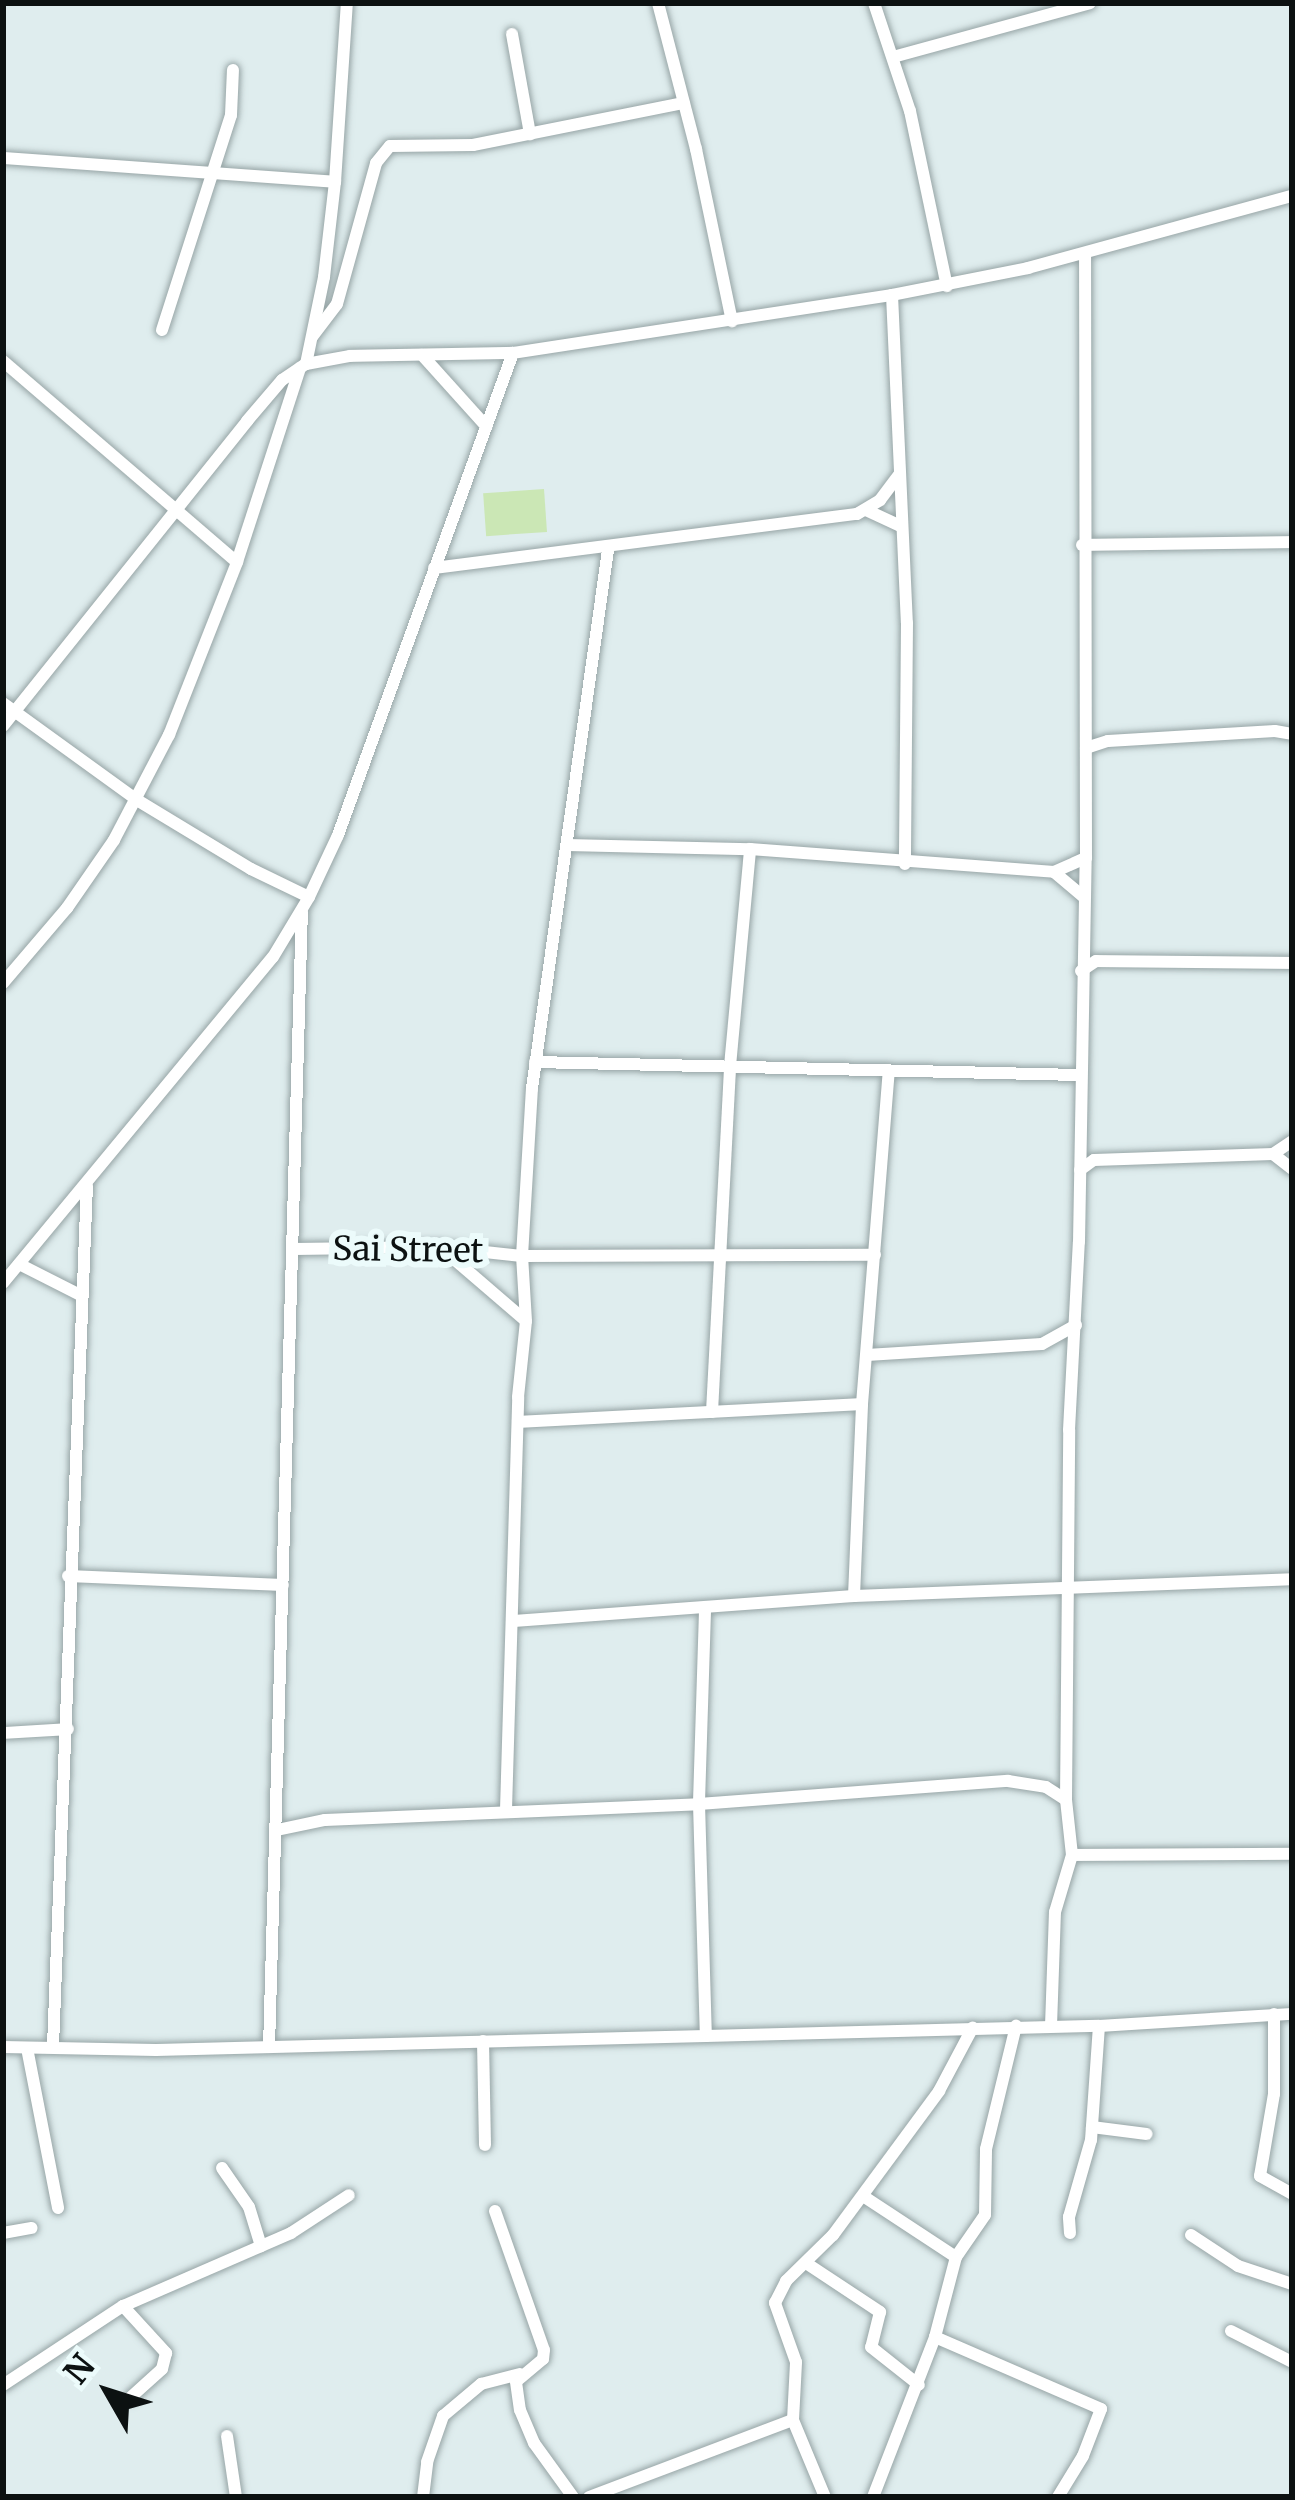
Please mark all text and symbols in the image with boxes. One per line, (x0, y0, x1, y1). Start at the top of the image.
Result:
street label: Sai Street (332, 1229, 484, 1271)
north arrow (48, 2332, 168, 2452)
text: N (55, 2346, 104, 2392)

